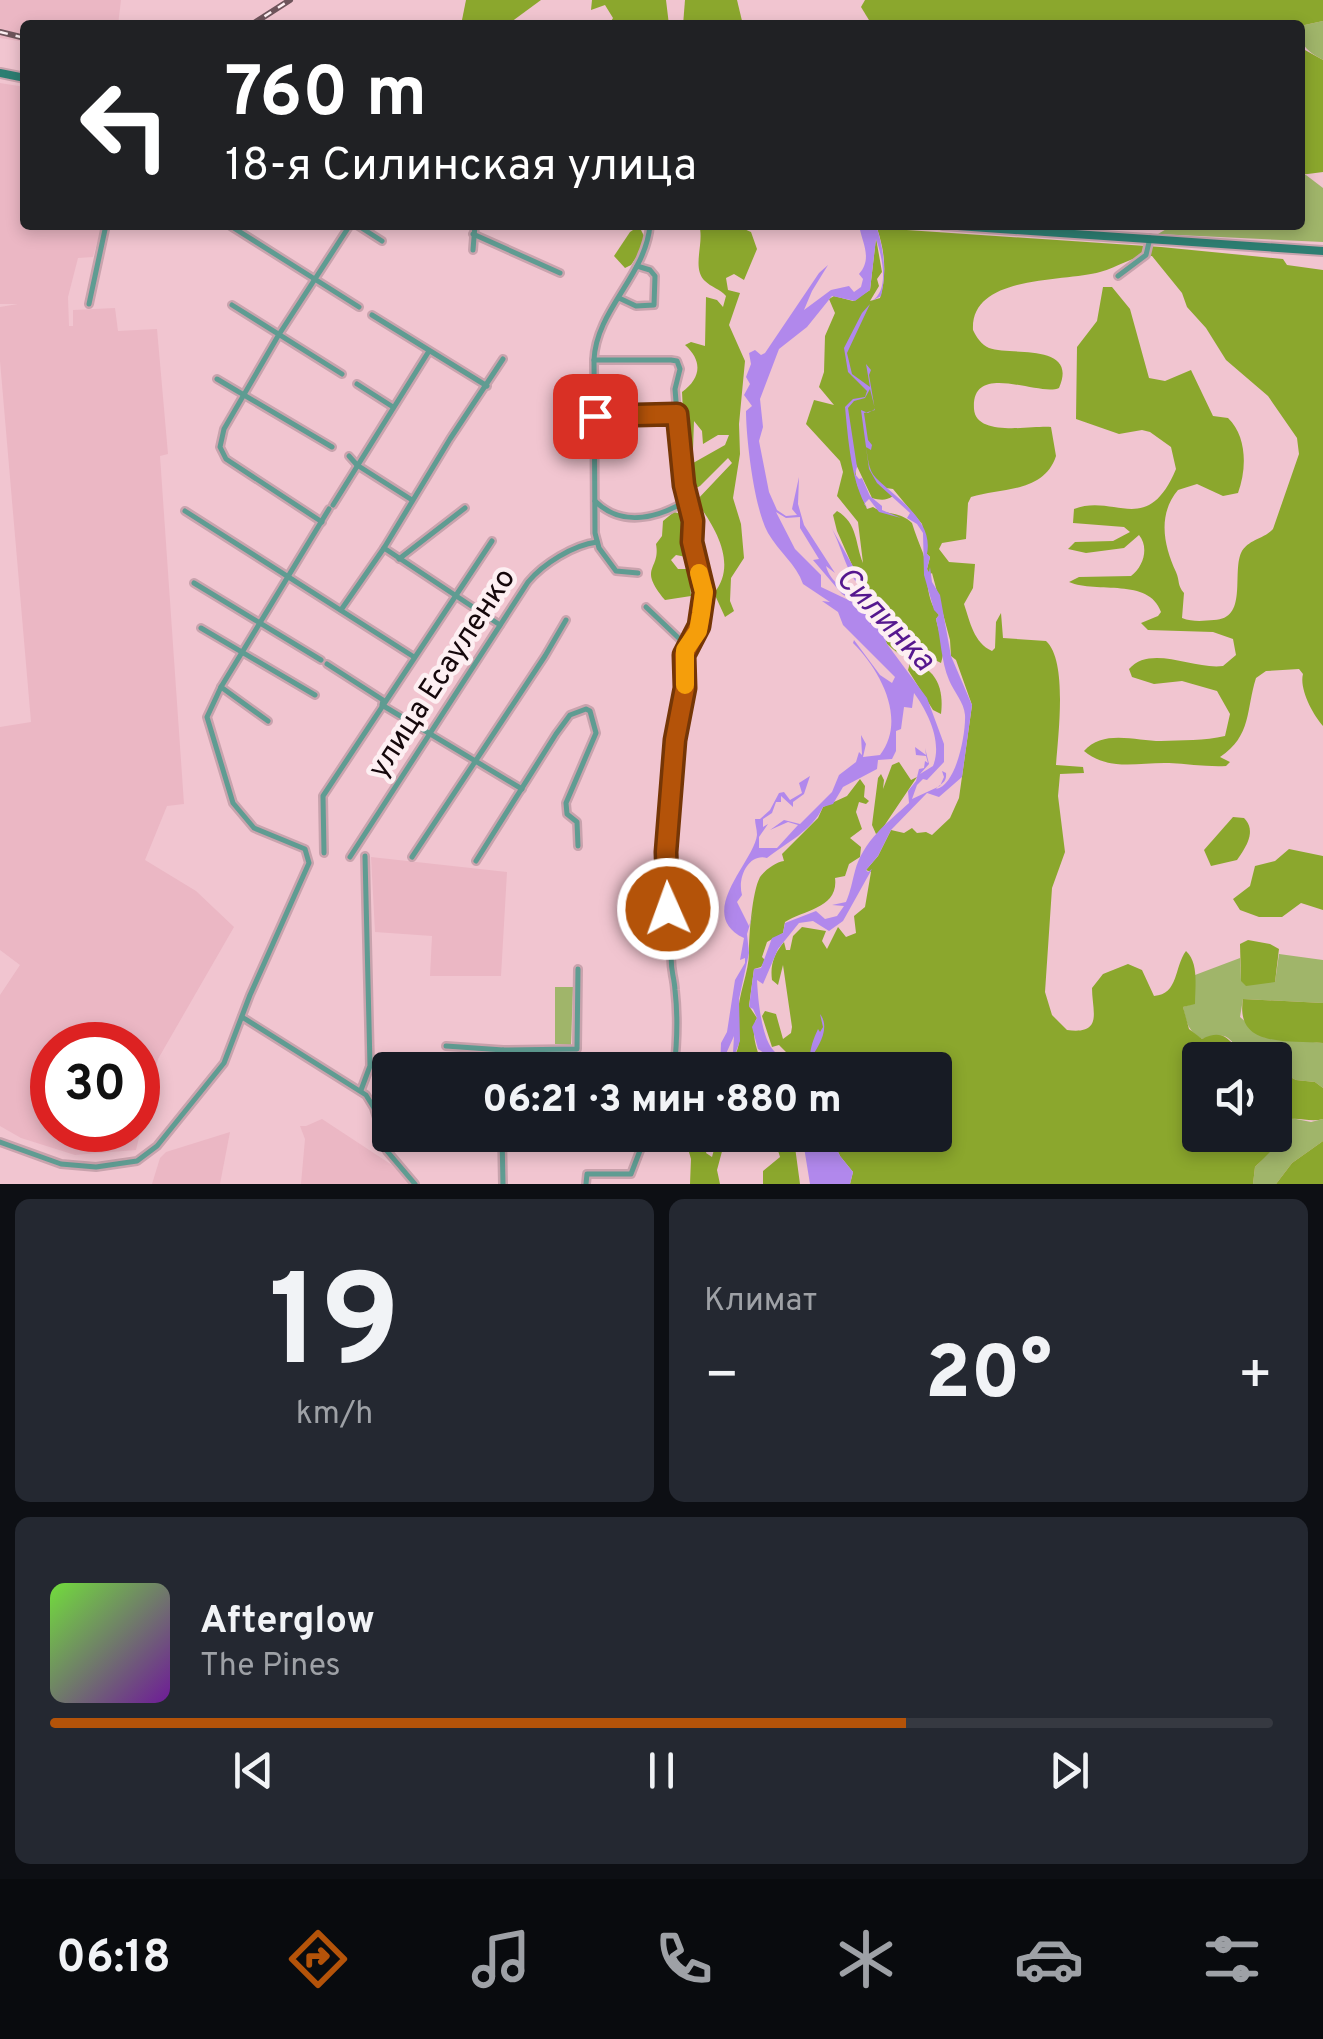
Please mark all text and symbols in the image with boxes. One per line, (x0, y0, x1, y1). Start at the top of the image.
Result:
text: 760 m (225, 52, 427, 141)
icon: left (60, 60, 190, 190)
text: 18-я Силинская улица (225, 139, 697, 196)
pin (553, 374, 638, 459)
icon: arrive (568, 389, 623, 444)
water label: Силинка (826, 559, 943, 681)
street label: улица Есауленко (361, 562, 525, 786)
position arrow (616, 857, 720, 961)
speed limit sign: 30 (30, 1022, 160, 1152)
map controls (1182, 1042, 1292, 1152)
button: sound (1182, 1042, 1292, 1152)
text: 06:21 · 3 мин · 880 m (482, 1077, 842, 1126)
text: 19 (269, 1247, 400, 1412)
text: Климат (704, 1282, 817, 1322)
text: 20° (925, 1330, 1052, 1425)
text: − (704, 1343, 739, 1413)
text: + (1238, 1343, 1273, 1413)
text: km/h (296, 1395, 373, 1435)
text: Afterglow (200, 1598, 375, 1647)
text: The Pines (200, 1647, 341, 1687)
icon: previous (226, 1743, 281, 1798)
icon: pause (634, 1743, 689, 1798)
icon: next (1042, 1743, 1097, 1798)
icon: directions (283, 1924, 353, 1994)
icon: music (466, 1924, 536, 1994)
icon: phone (649, 1924, 719, 1994)
icon: climate (831, 1924, 901, 1994)
icon: car (1014, 1924, 1084, 1994)
icon: filters (1197, 1924, 1267, 1994)
text: 06:18 (56, 1931, 171, 1988)

